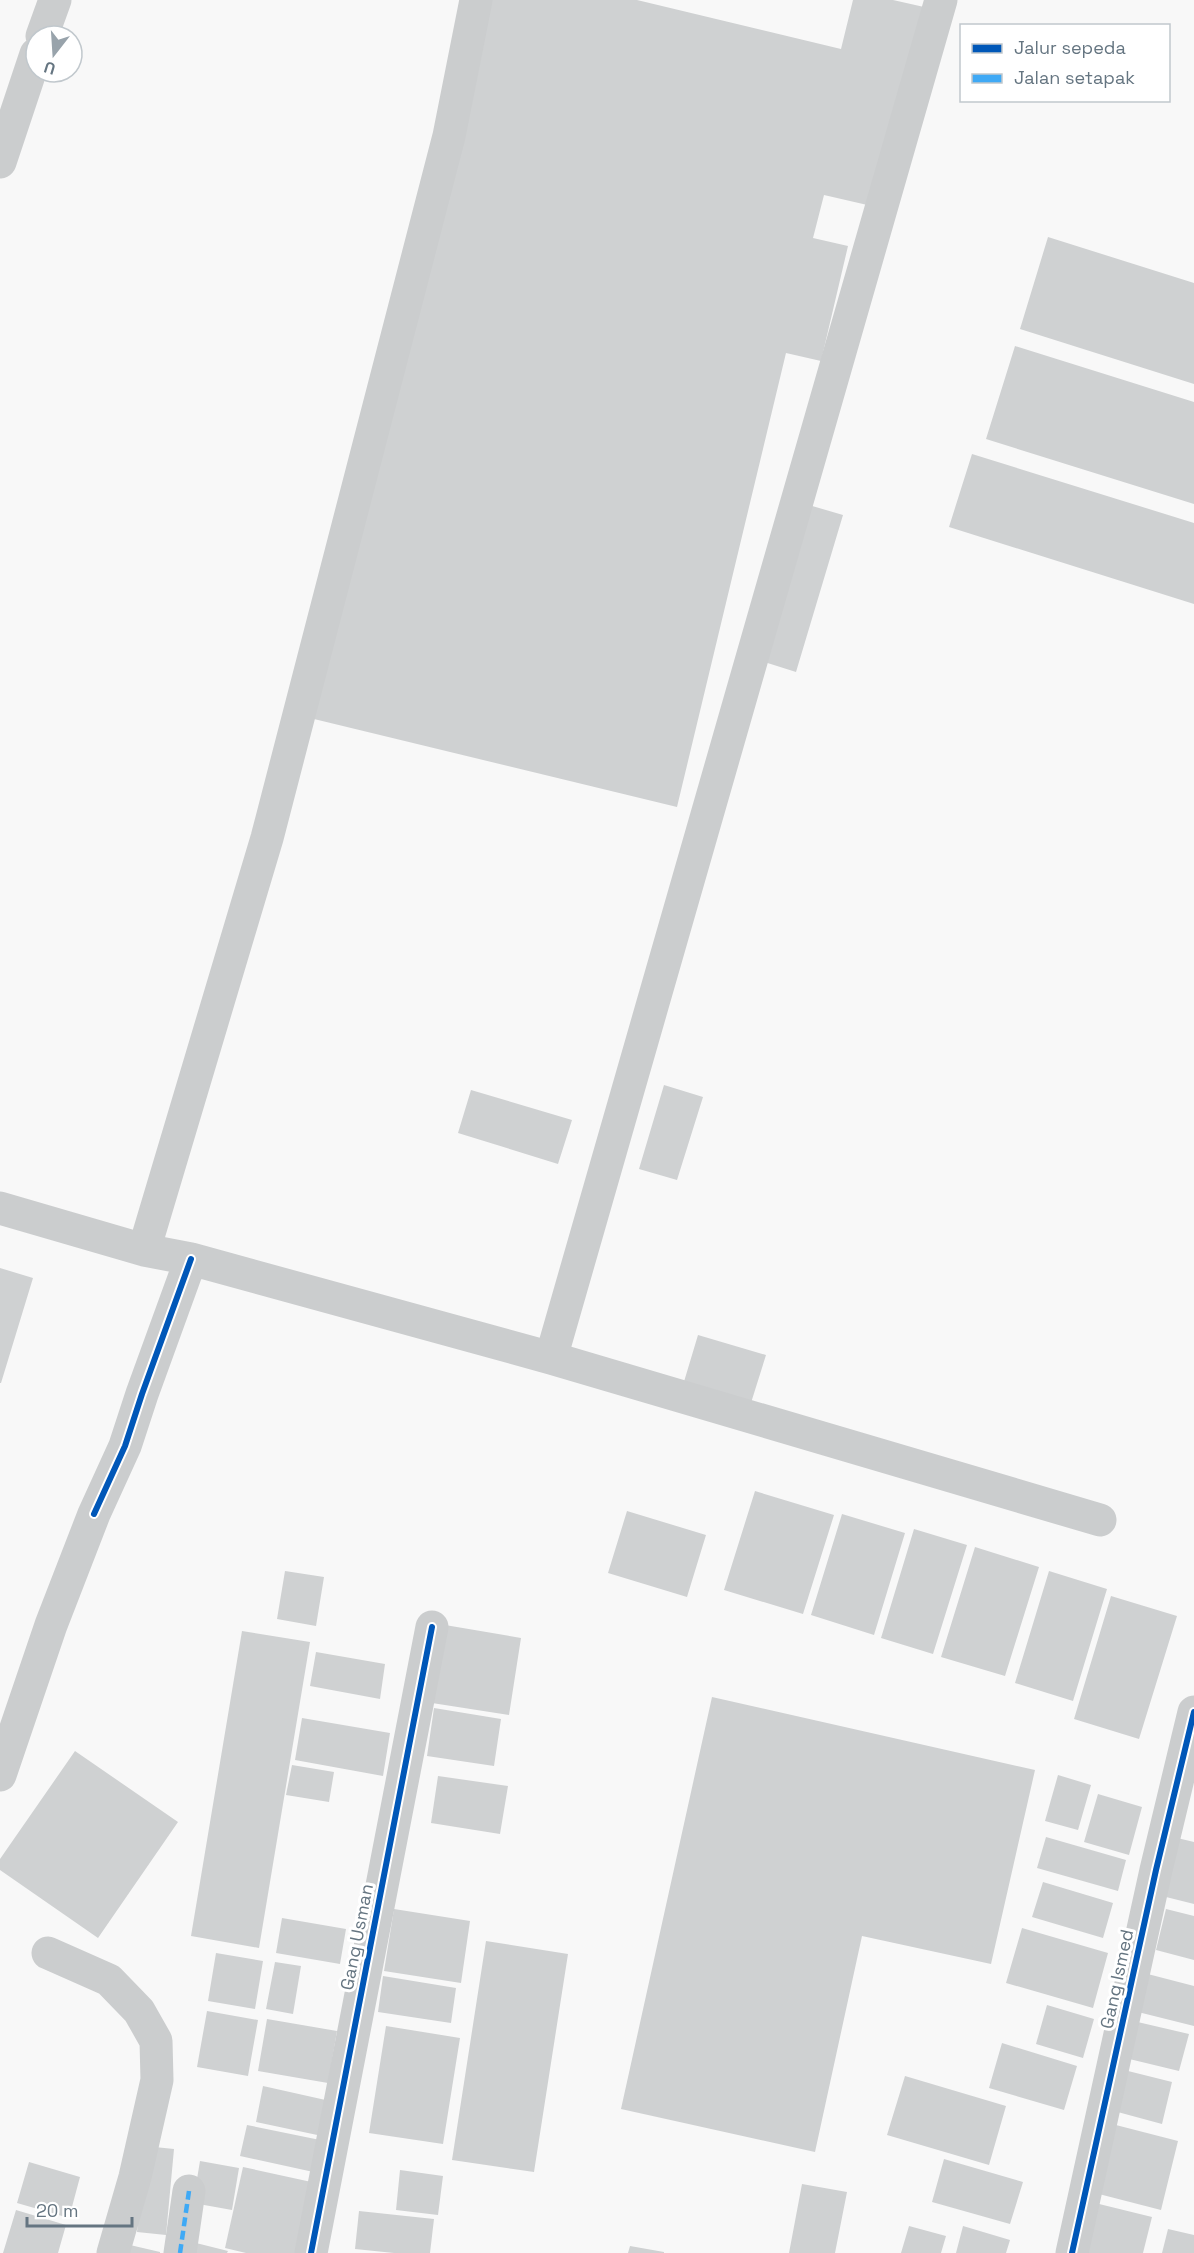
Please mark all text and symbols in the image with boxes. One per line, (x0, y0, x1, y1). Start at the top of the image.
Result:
north arrow (24, 24, 84, 84)
legend (960, 24, 1170, 102)
text: Jalur sepeda (1014, 36, 1126, 59)
text: U (42, 56, 58, 79)
text: Jalan setapak (1014, 66, 1135, 89)
street label: Gang Usman (335, 1882, 378, 1992)
street label: Gang Ismed (1095, 1927, 1138, 2031)
scale bar (27, 2190, 132, 2228)
text: 20 m (36, 2199, 79, 2222)

